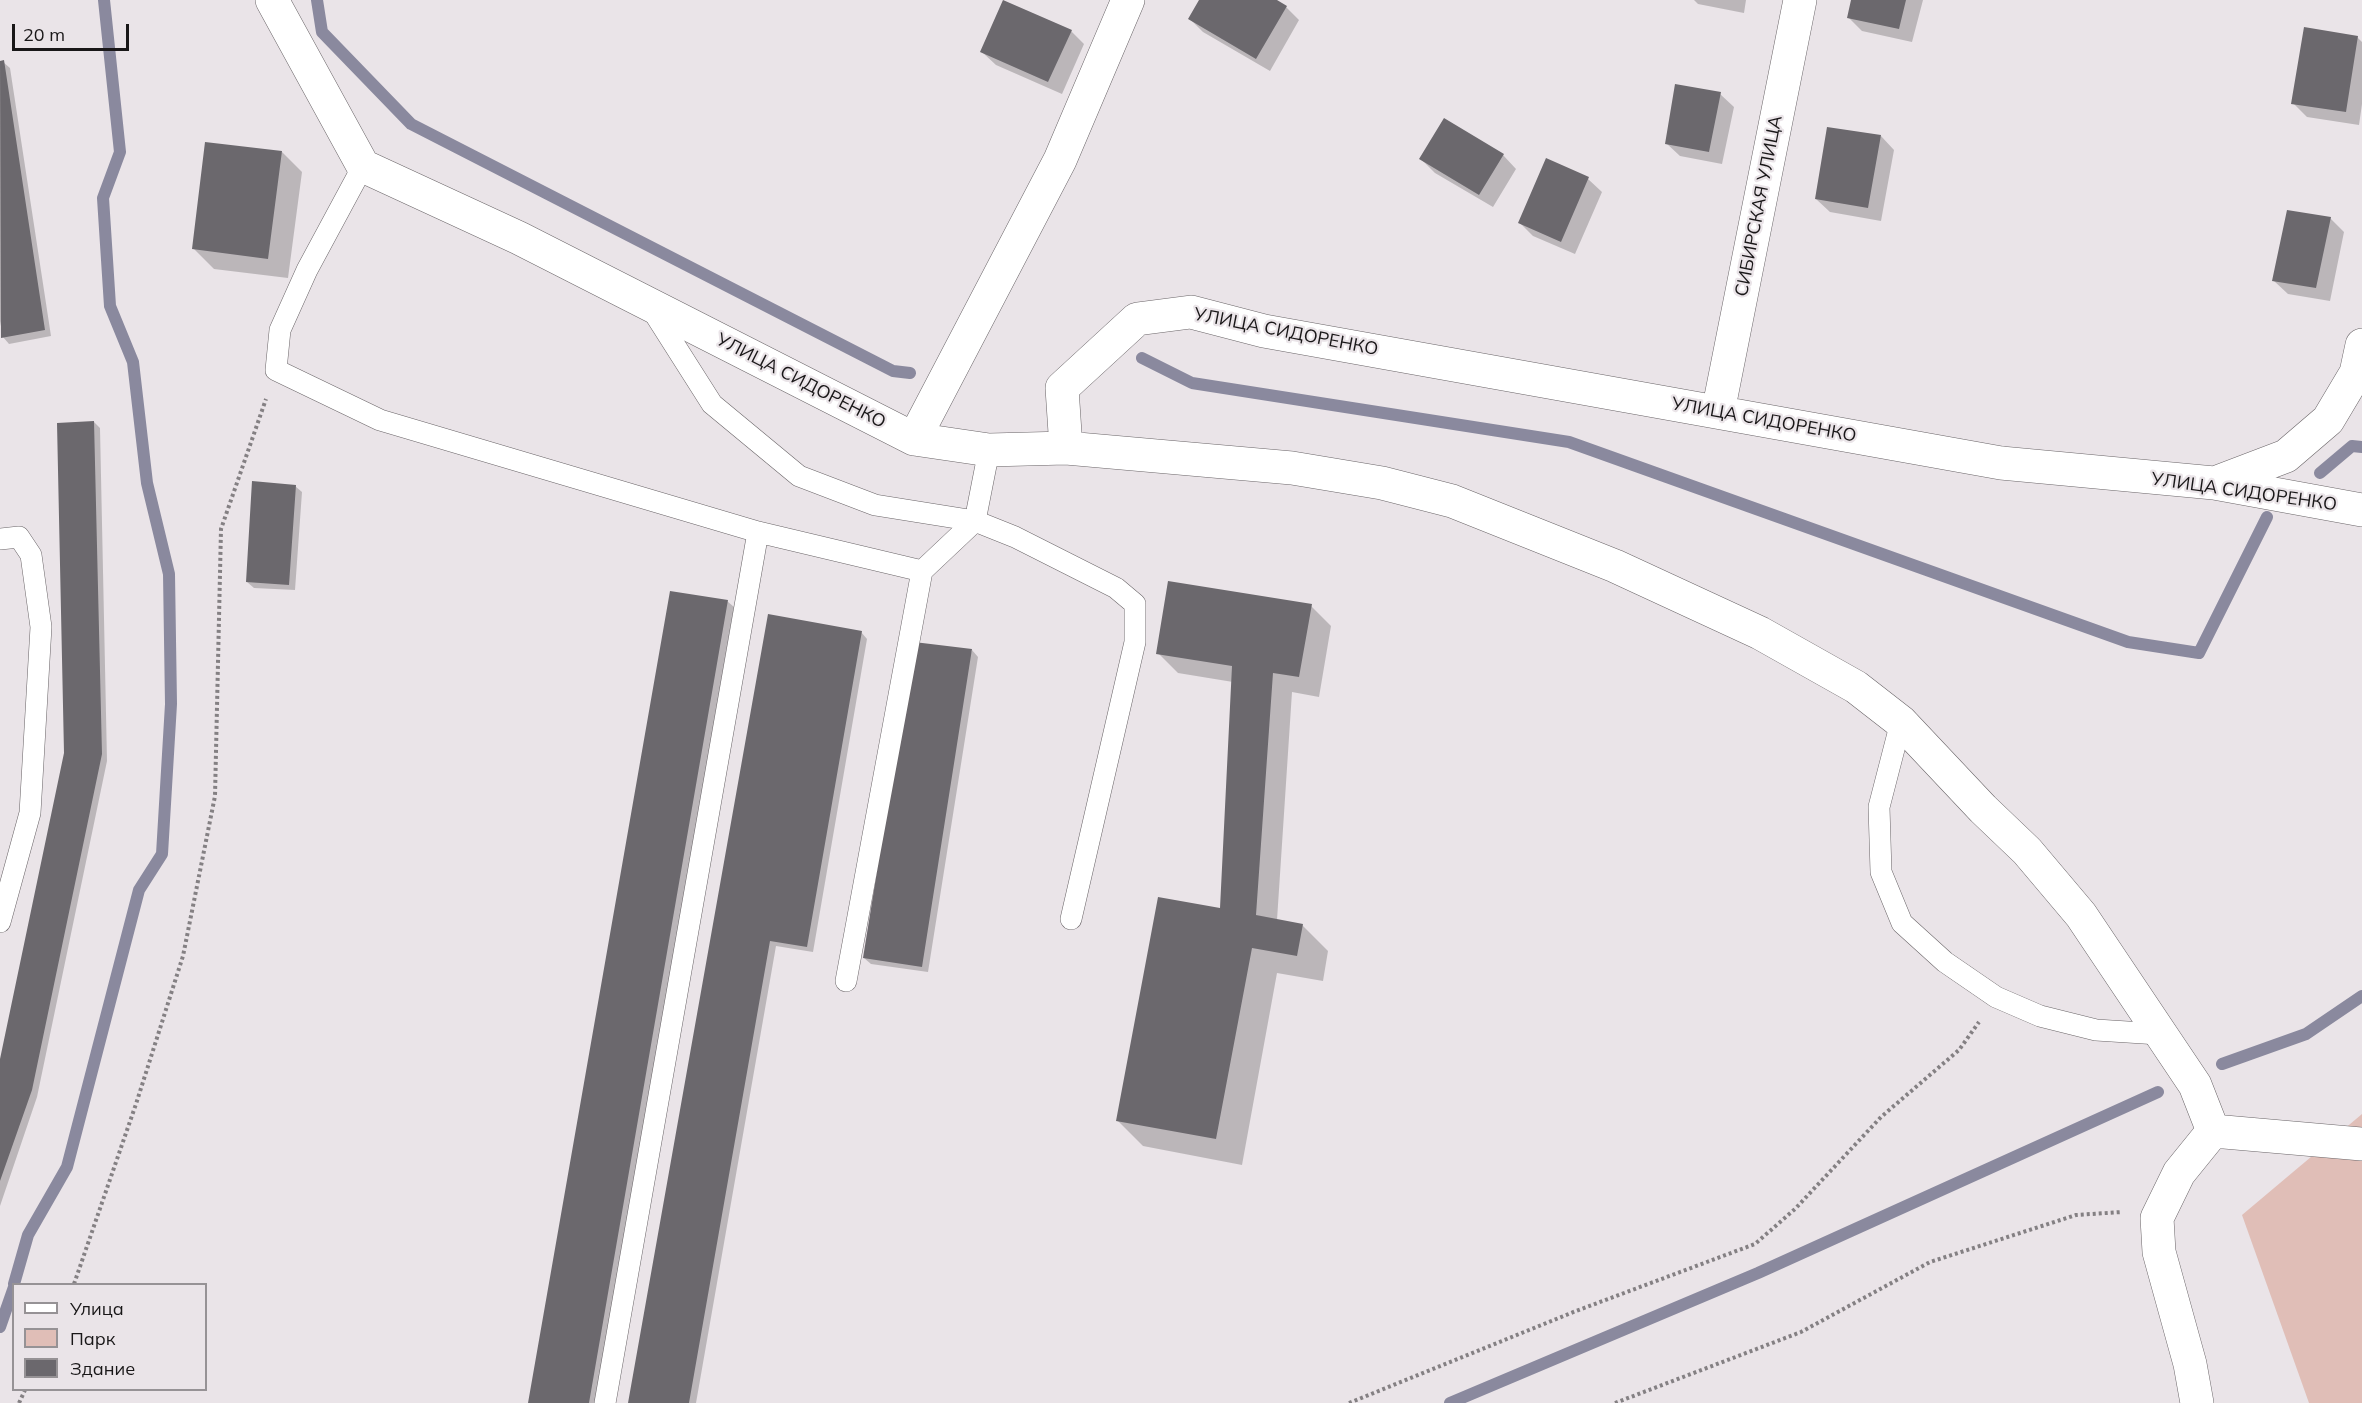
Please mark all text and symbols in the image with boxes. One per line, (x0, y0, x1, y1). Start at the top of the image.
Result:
scale bar (15, 12, 132, 50)
text: 20 m (23, 23, 65, 46)
street label: СИБИРСКАЯ УЛИЦА (1731, 114, 1787, 298)
street label: УЛИЦА СИДОРЕНКО (1192, 304, 1380, 360)
street label: УЛИЦА СИДОРЕНКО (713, 329, 889, 433)
street label: УЛИЦА СИДОРЕНКО (1670, 393, 1858, 447)
street label: УЛИЦА СИДОРЕНКО (2150, 468, 2338, 516)
legend (12, 1283, 207, 1391)
text: Улица (70, 1297, 124, 1320)
text: Парк (70, 1327, 115, 1350)
text: Здание (70, 1357, 135, 1380)

